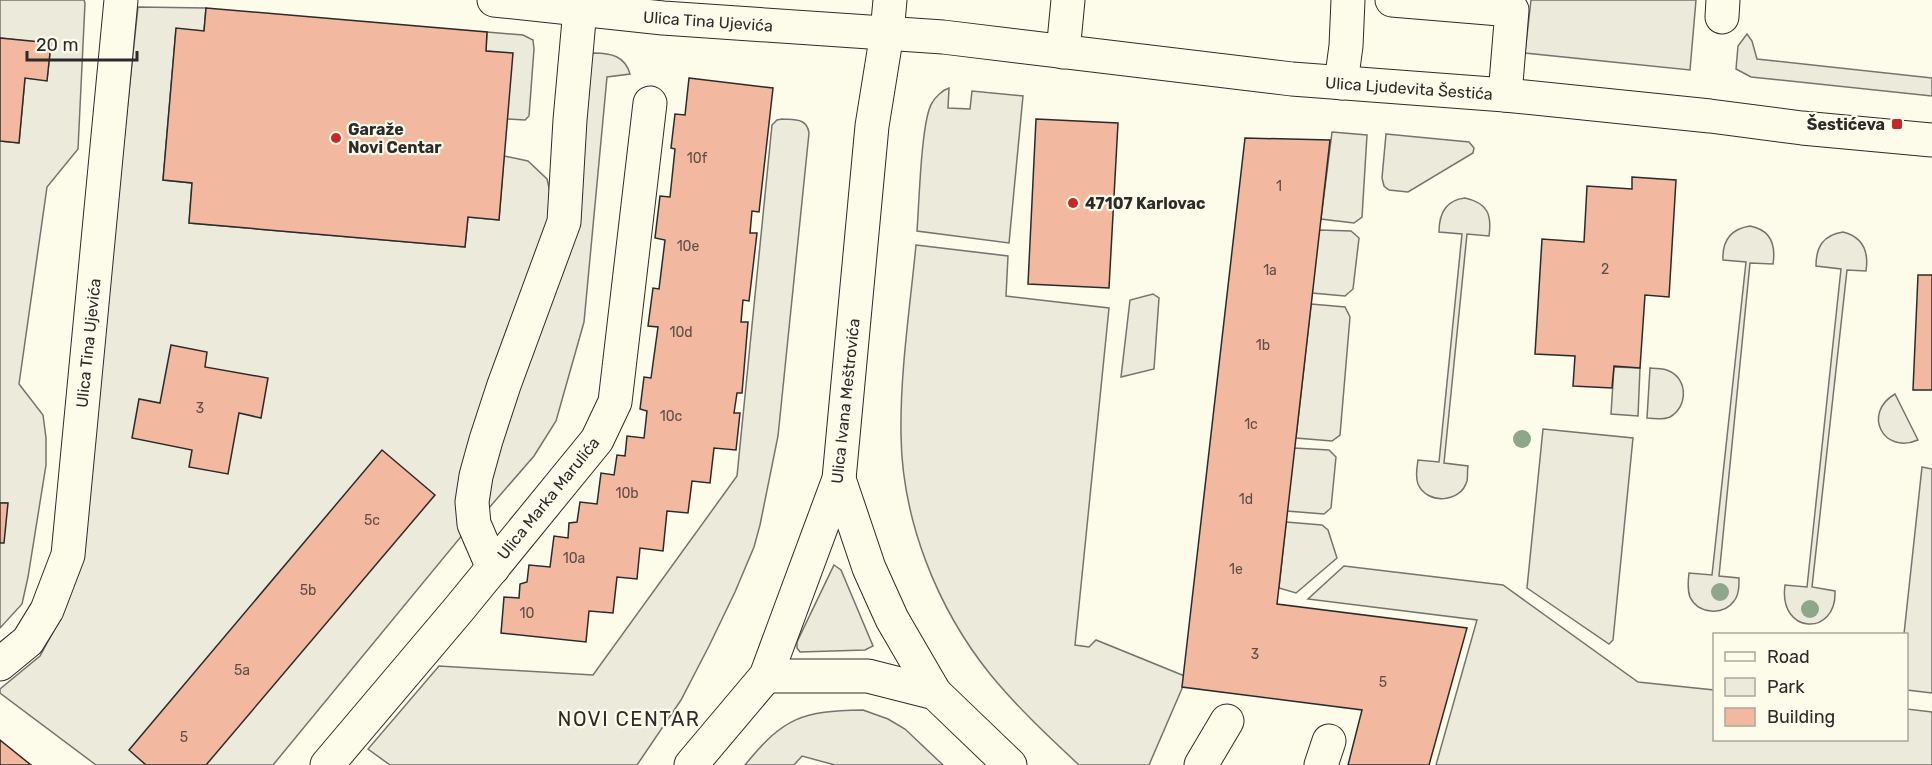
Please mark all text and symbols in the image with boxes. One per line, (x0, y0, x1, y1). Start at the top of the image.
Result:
street label: Ulica Tina Ujevića (642, 7, 774, 36)
scale bar (27, 24, 136, 62)
text: 20 m (36, 34, 78, 56)
street label: Ulica Ljudevita Šestića (1324, 72, 1494, 104)
place label: Šestićeva (1807, 114, 1885, 134)
marker: Šestićeva (1890, 117, 1904, 131)
place label: Garaže Novi Centar (348, 120, 442, 157)
marker: Garaže Novi Centar (329, 131, 343, 145)
house number: 10f (687, 150, 708, 167)
house number: 1 (1276, 178, 1282, 195)
place label: 47107 Karlovac (1085, 194, 1205, 213)
marker: 47107 Karlovac (1066, 196, 1080, 210)
house number: 10e (677, 238, 700, 255)
house number: 2 (1601, 261, 1609, 278)
house number: 1a (1263, 262, 1277, 279)
street label: Ulica Tina Ujevića (72, 277, 105, 409)
street label: Ulica Ivana Meštrovića (827, 317, 864, 485)
house number: 10d (669, 324, 693, 341)
house number: 1b (1256, 337, 1270, 354)
house number: 3 (196, 400, 204, 417)
house number: 10c (660, 408, 683, 425)
house number: 1c (1244, 416, 1258, 433)
street label: Ulica Marka Marulića (493, 433, 604, 563)
house number: 10b (615, 485, 639, 502)
house number: 1d (1239, 491, 1253, 508)
house number: 5c (364, 512, 380, 529)
house number: 10a (563, 550, 585, 567)
house number: 1e (1229, 561, 1243, 578)
house number: 5b (300, 582, 316, 599)
house number: 10 (520, 605, 535, 622)
legend (1713, 633, 1908, 741)
house number: 3 (1251, 646, 1259, 663)
text: Road (1767, 646, 1810, 668)
house number: 5a (234, 662, 250, 679)
house number: 5 (1379, 674, 1387, 691)
text: Park (1767, 676, 1805, 698)
text: Building (1767, 706, 1835, 728)
district label: NOVI CENTAR (558, 707, 700, 731)
house number: 5 (180, 729, 188, 746)

